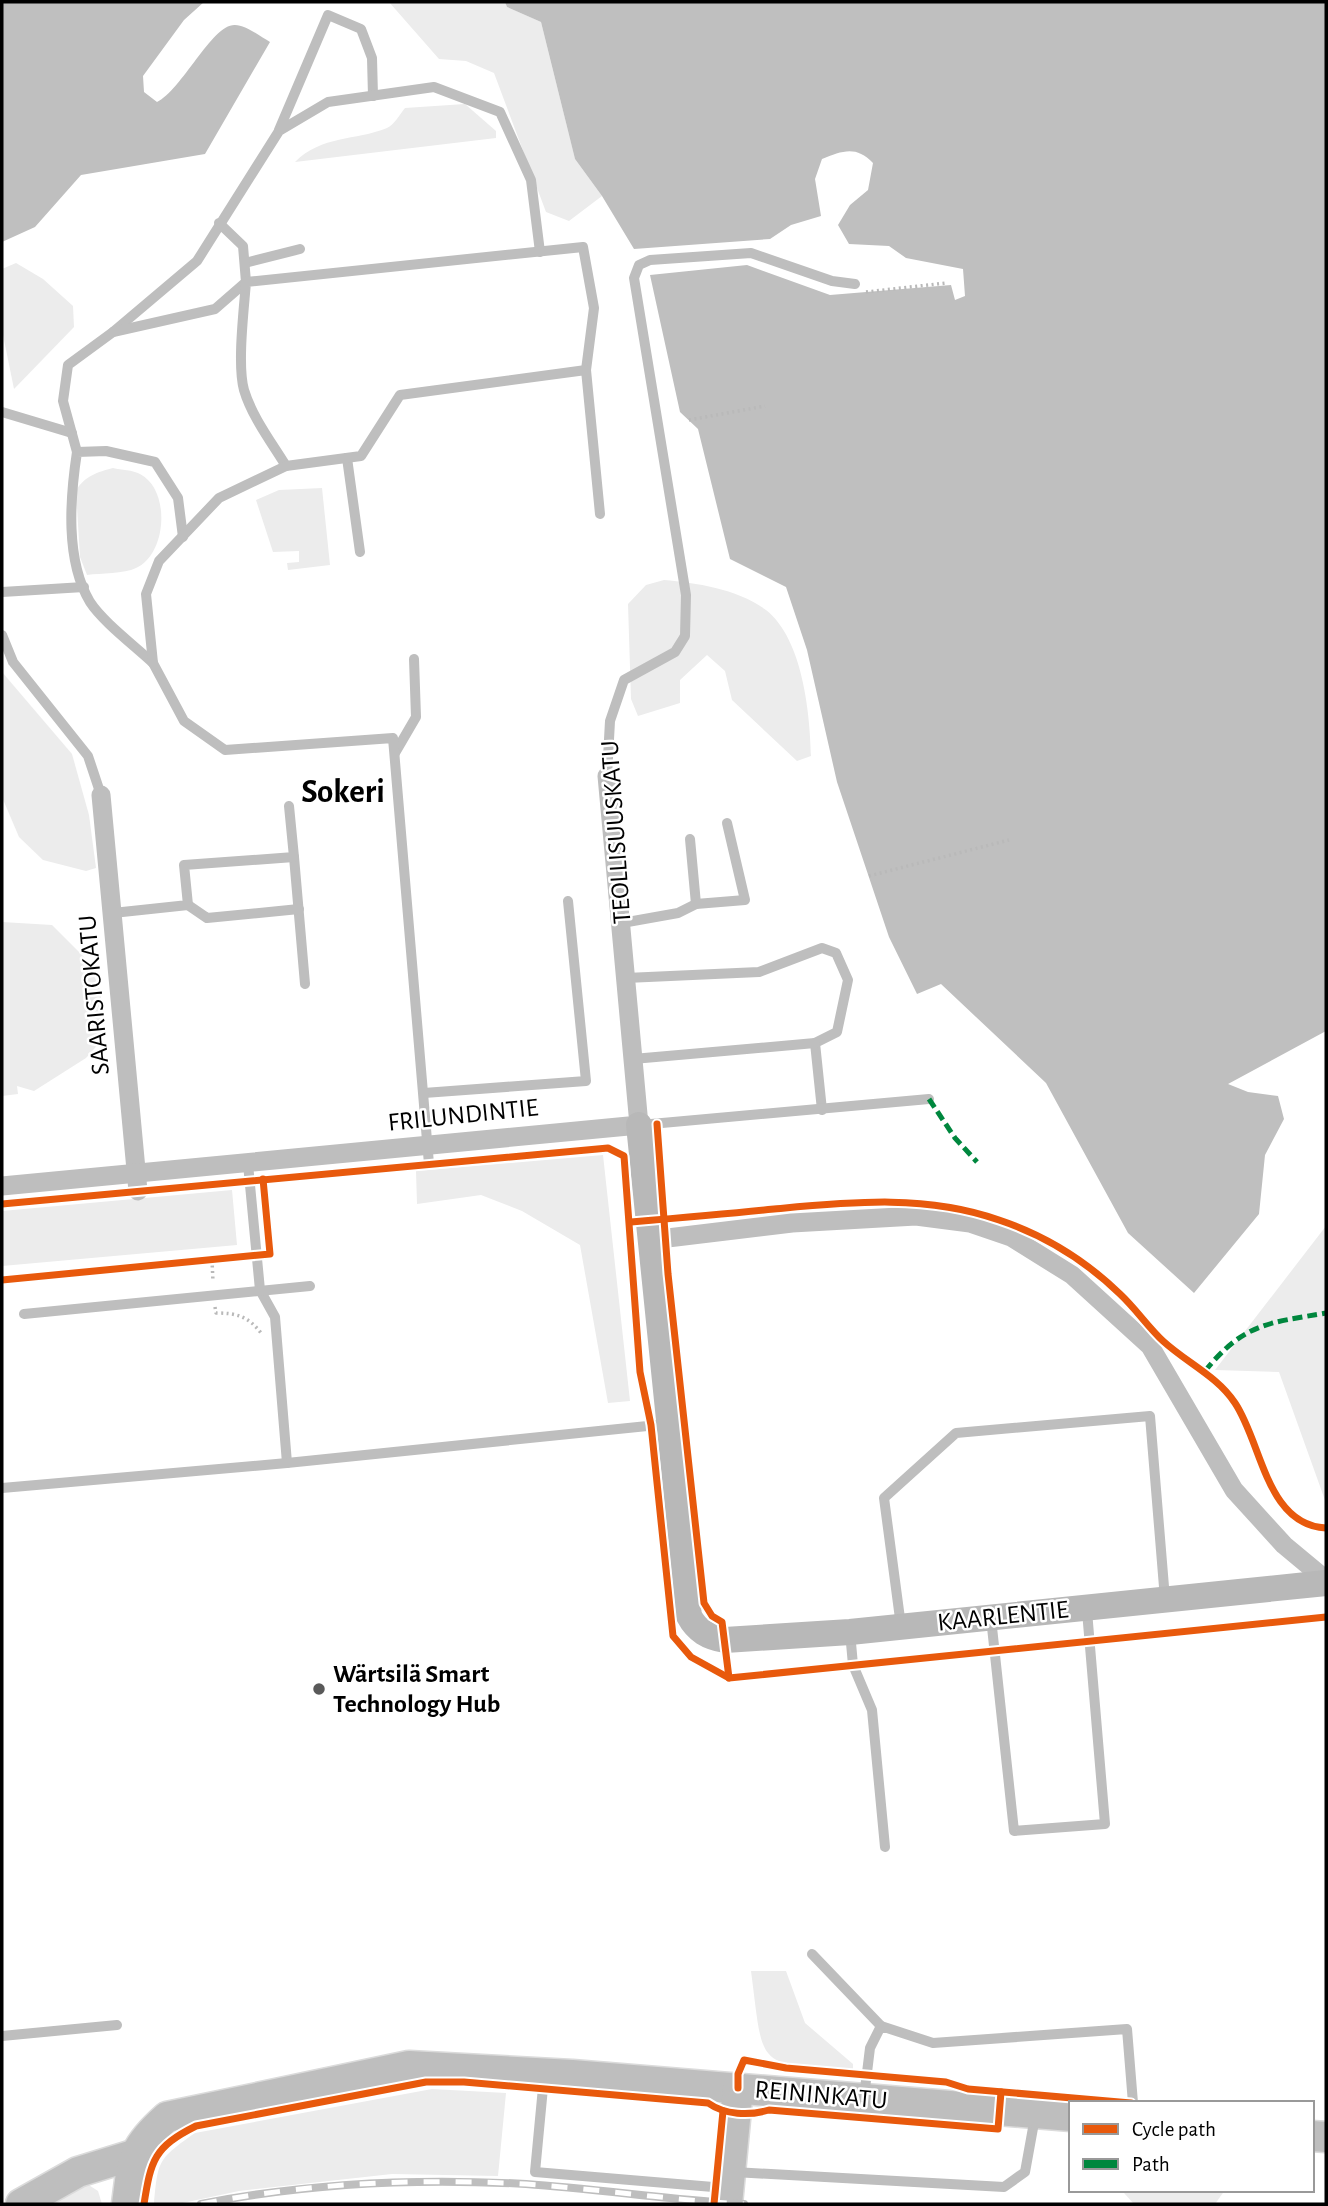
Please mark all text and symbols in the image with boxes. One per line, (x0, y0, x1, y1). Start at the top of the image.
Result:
street label: TEOLLISUUSKATU (597, 739, 635, 925)
district label: Sokeri (301, 776, 385, 809)
street label: SAARISTOKATU (74, 914, 114, 1076)
street label: FRILUNDINTIE (387, 1094, 539, 1136)
street label: KAARLENTIE (936, 1596, 1070, 1636)
place label: Wärtsilä Smart Technology Hub (333, 1661, 500, 1717)
marker: Wärtsilä Smart Technology Hub (311, 1681, 327, 1697)
street label: REININKATU (754, 2076, 888, 2114)
legend (1069, 2101, 1314, 2192)
text: Cycle path (1132, 2119, 1216, 2140)
text: Path (1132, 2154, 1170, 2175)

